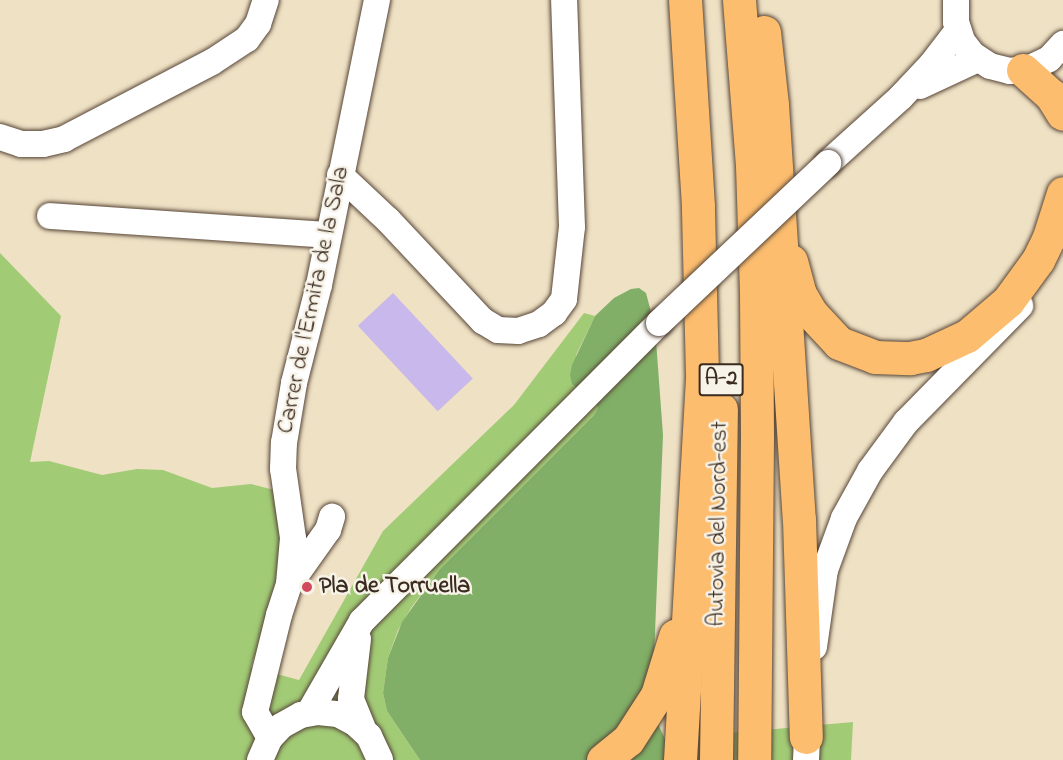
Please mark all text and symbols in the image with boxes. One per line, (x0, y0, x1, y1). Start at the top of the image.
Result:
street label: Carrer de l'Ermita de la Sala (272, 164, 356, 436)
road number: A-2 (698, 361, 744, 399)
street label: Autovia del Nord-est (703, 421, 735, 627)
place label: Pla de Torruella (319, 573, 470, 601)
marker: Pla de Torruella (300, 580, 314, 594)

